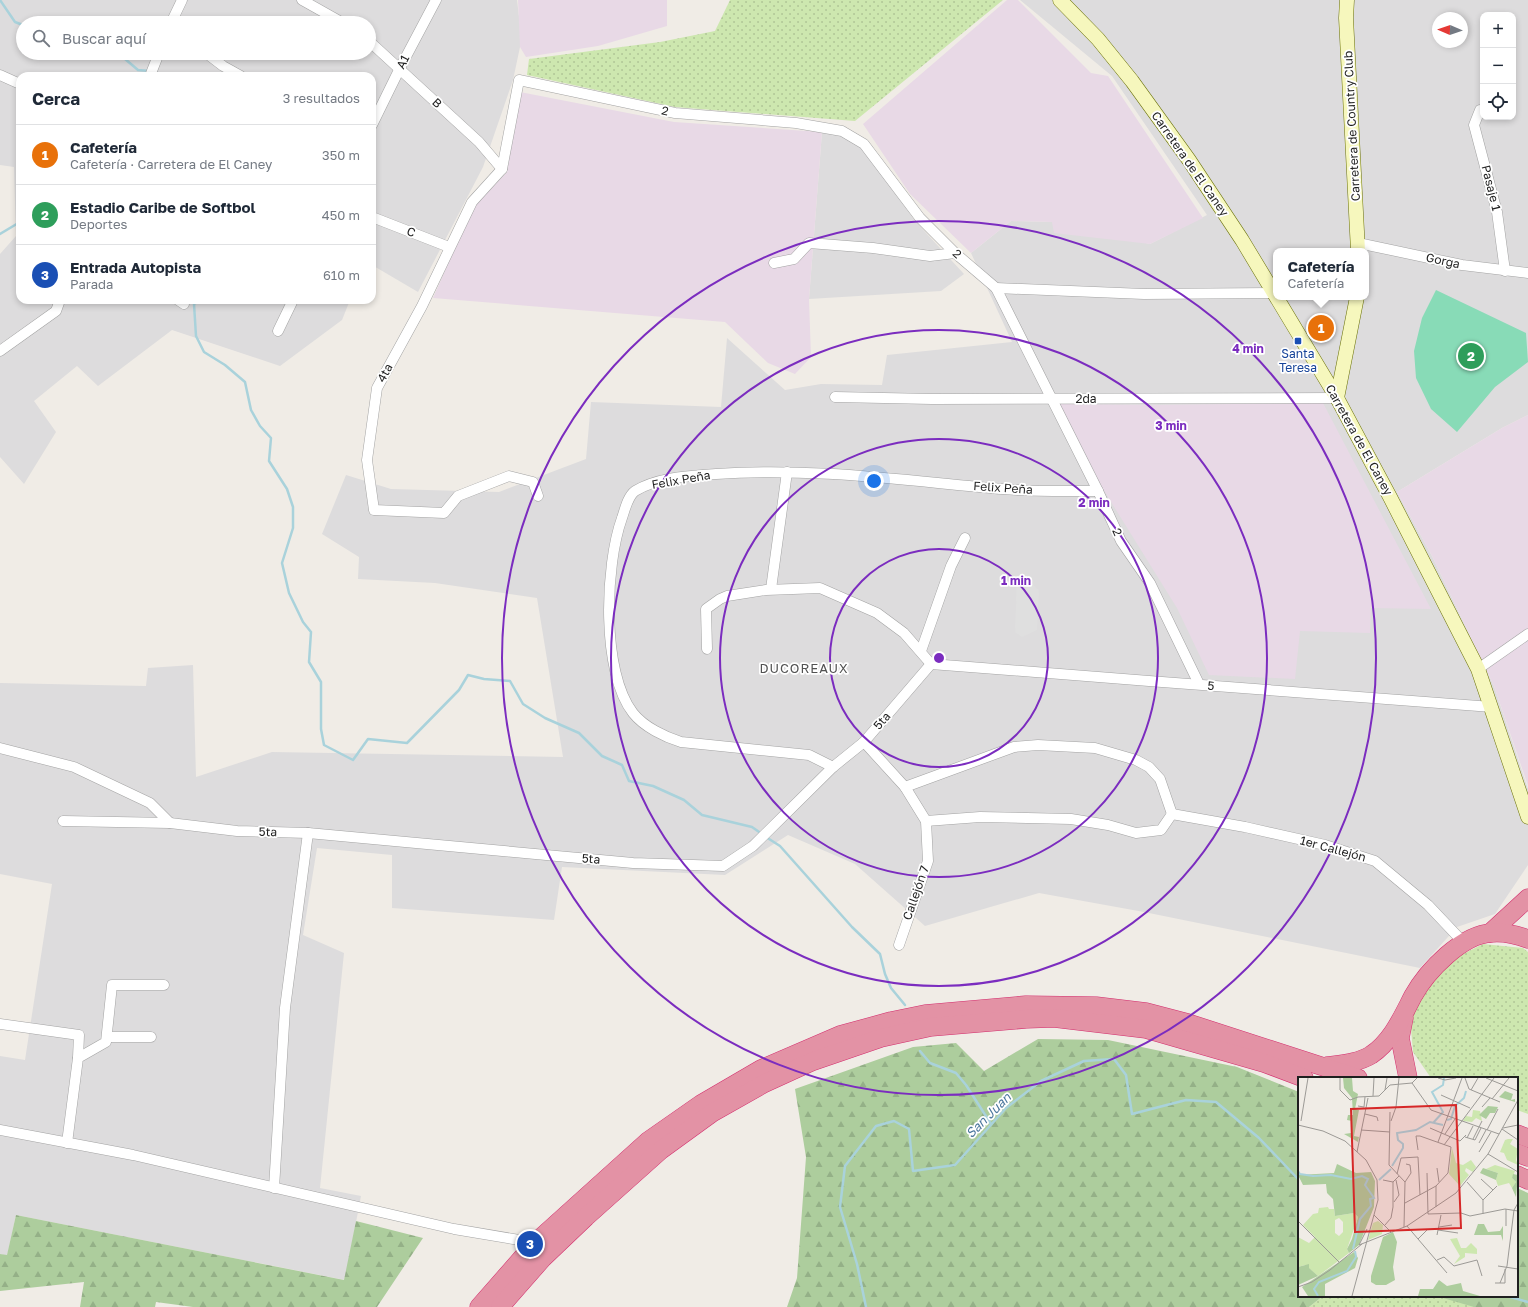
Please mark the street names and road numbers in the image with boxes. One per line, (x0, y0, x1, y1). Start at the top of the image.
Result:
street label: Carretera de Country Club (1340, 50, 1363, 202)
street label: A1 (393, 52, 412, 71)
street label: B (429, 94, 445, 111)
street label: 2 (660, 102, 670, 119)
street label: Carretera de El Caney (1149, 108, 1232, 219)
street label: Pasaje 1 (1479, 163, 1504, 212)
street label: C (405, 223, 418, 240)
street label: 2 (950, 246, 965, 262)
street label: Gorga (1425, 250, 1461, 271)
street label: 4ta (373, 361, 396, 385)
street label: Carretera de El Caney (1323, 382, 1396, 498)
street label: 2da (1075, 391, 1097, 406)
street label: Felix Peña (650, 467, 712, 492)
street label: Felix Peña (973, 478, 1033, 497)
street label: 2 (1109, 526, 1126, 538)
street label: 5 (1207, 678, 1215, 693)
street label: 5ta (870, 709, 893, 733)
street label: 5ta (258, 824, 278, 839)
street label: 1er Callejón (1298, 833, 1368, 865)
street label: 5ta (581, 850, 601, 867)
street label: Callejón 7 (899, 864, 932, 922)

